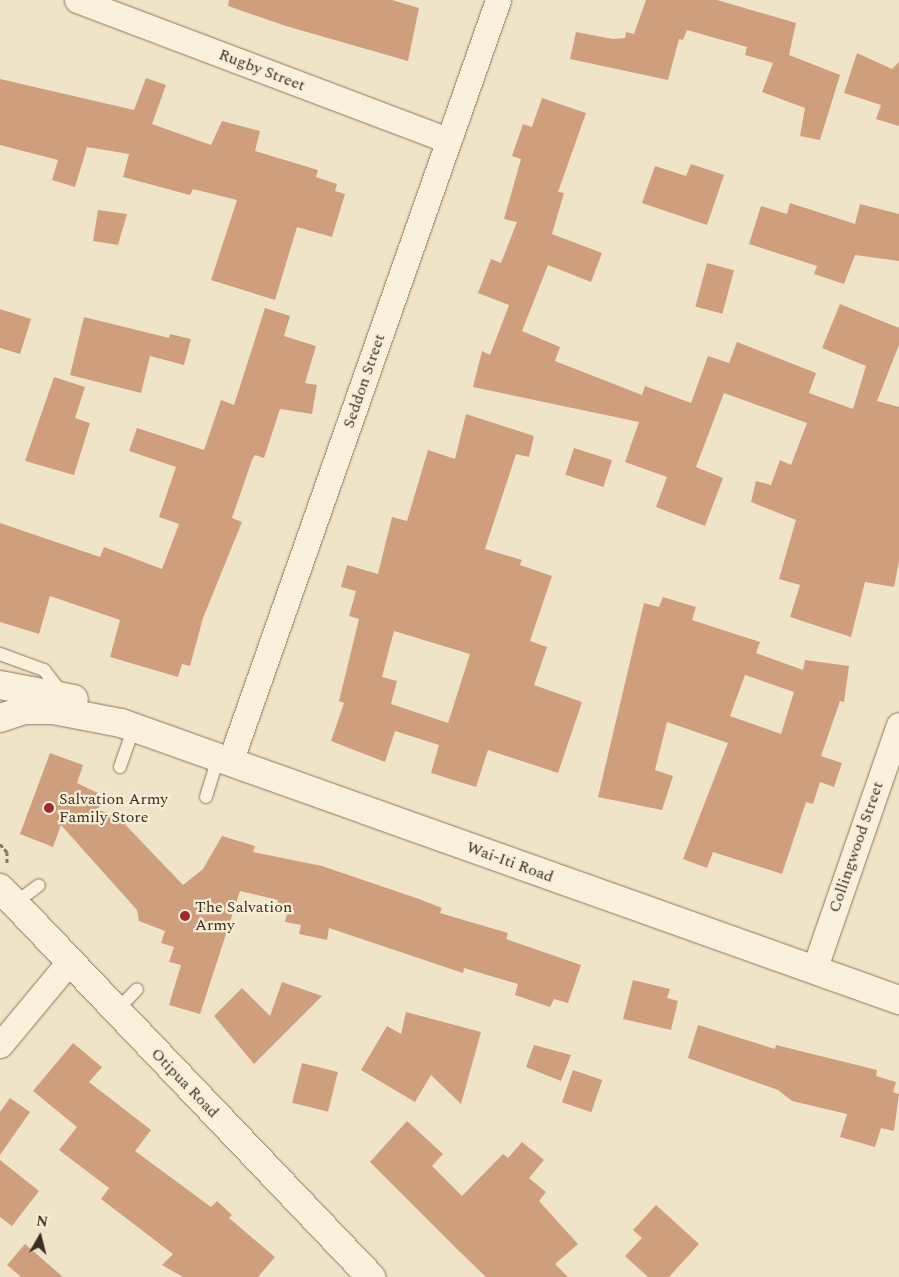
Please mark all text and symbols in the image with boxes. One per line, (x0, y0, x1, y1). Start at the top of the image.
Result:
street label: Rugby Street (216, 45, 308, 95)
street label: Seddon Street (339, 331, 389, 431)
street label: Collingwood Street (825, 779, 887, 915)
place label: Salvation Army Family Store (59, 789, 168, 827)
marker: Salvation Army Family Store (43, 802, 55, 814)
street label: Wai-Iti Road (464, 837, 556, 887)
place label: The Salvation Army (195, 897, 292, 935)
marker: The Salvation Army (179, 910, 191, 922)
street label: Otipua Road (147, 1044, 223, 1122)
text: N (35, 1210, 49, 1233)
north arrow (15, 1212, 65, 1262)

